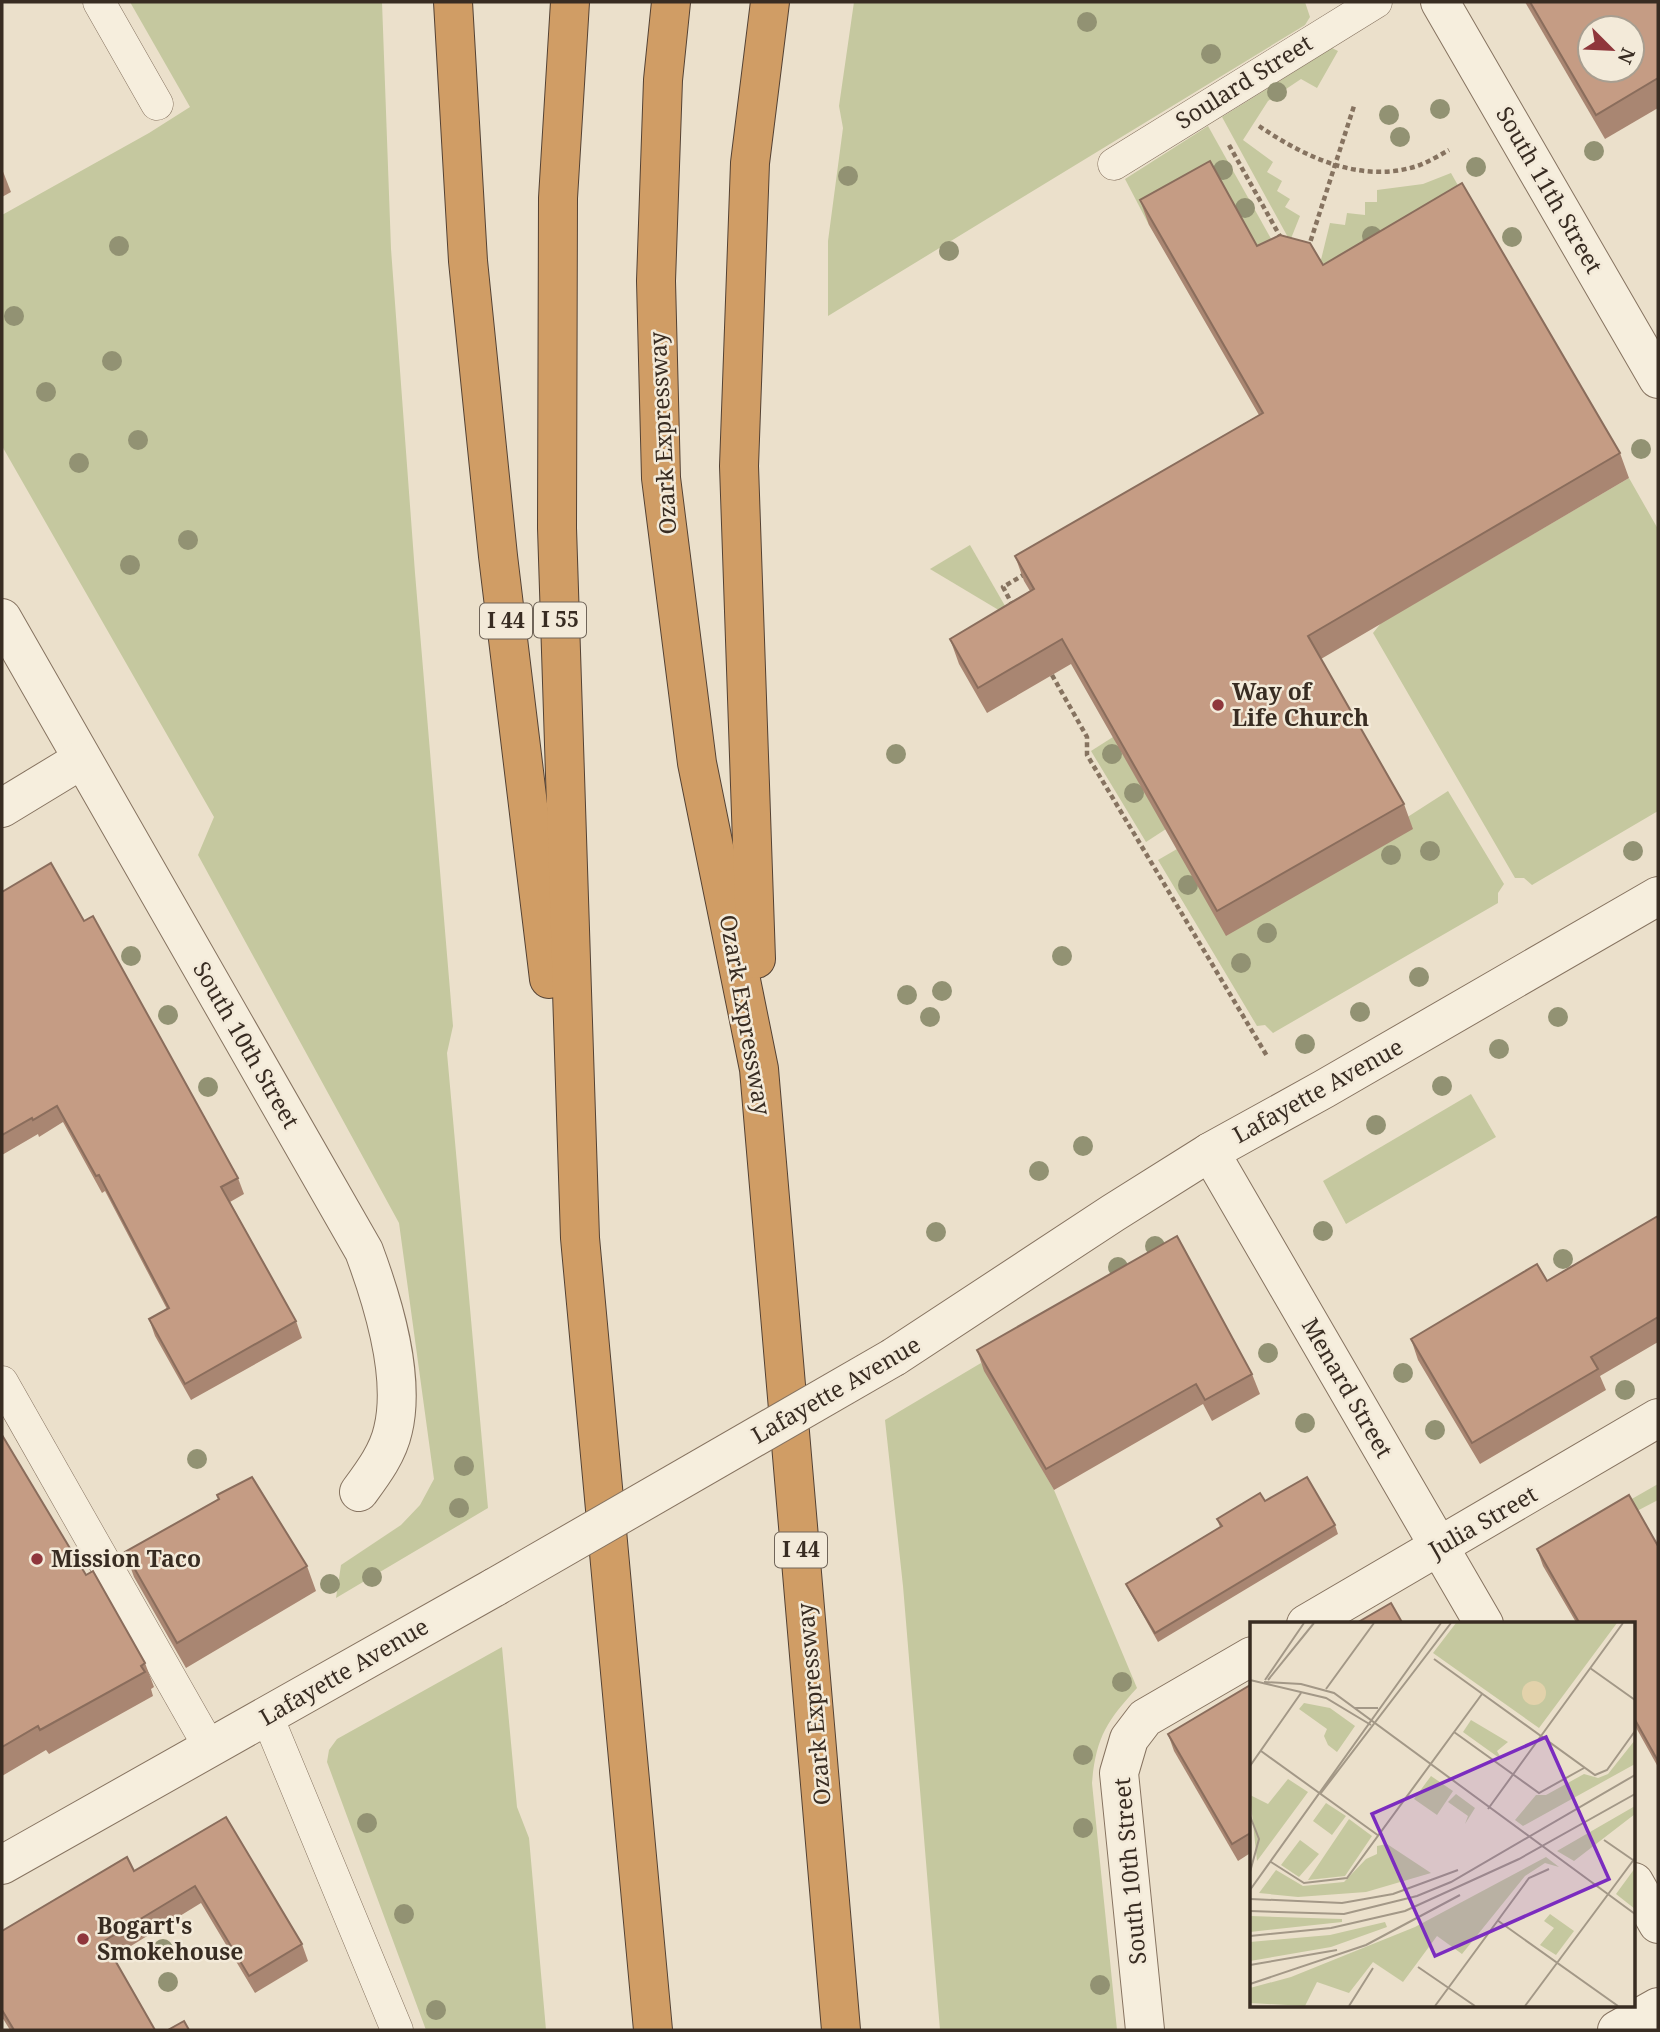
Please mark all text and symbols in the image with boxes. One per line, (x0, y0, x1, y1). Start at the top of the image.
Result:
north arrow (1576, 14, 1646, 84)
street label: Soulard Street (1169, 26, 1318, 136)
text: N (1612, 44, 1641, 68)
street label: South 11th Street (1489, 100, 1611, 279)
street label: Ozark Expressway (641, 331, 683, 535)
road number: I 55 (534, 602, 586, 638)
road number: I 44 (480, 604, 532, 638)
place label: Way of Life Church (1232, 675, 1369, 733)
marker: Way of Life Church (1210, 697, 1226, 713)
street label: Ozark Expressway (713, 912, 779, 1118)
street label: South 10th Street (186, 955, 308, 1134)
street label: Lafayette Avenue (1227, 1030, 1408, 1150)
street label: Menard Street (1295, 1312, 1401, 1463)
street label: Lafayette Avenue (745, 1328, 926, 1451)
street label: Julia Street (1422, 1477, 1543, 1566)
road number: I 44 (775, 1532, 827, 1568)
place label: Mission Taco (51, 1542, 201, 1574)
marker: Mission Taco (29, 1551, 45, 1567)
street label: Ozark Expressway (788, 1602, 838, 1807)
street label: Lafayette Avenue (253, 1610, 434, 1733)
inset map (1250, 1622, 1636, 2008)
street label: South 10th Street (1105, 1776, 1153, 1966)
place label: Bogart's Smokehouse (97, 1909, 244, 1967)
marker: Bogart's Smokehouse (75, 1931, 91, 1947)

